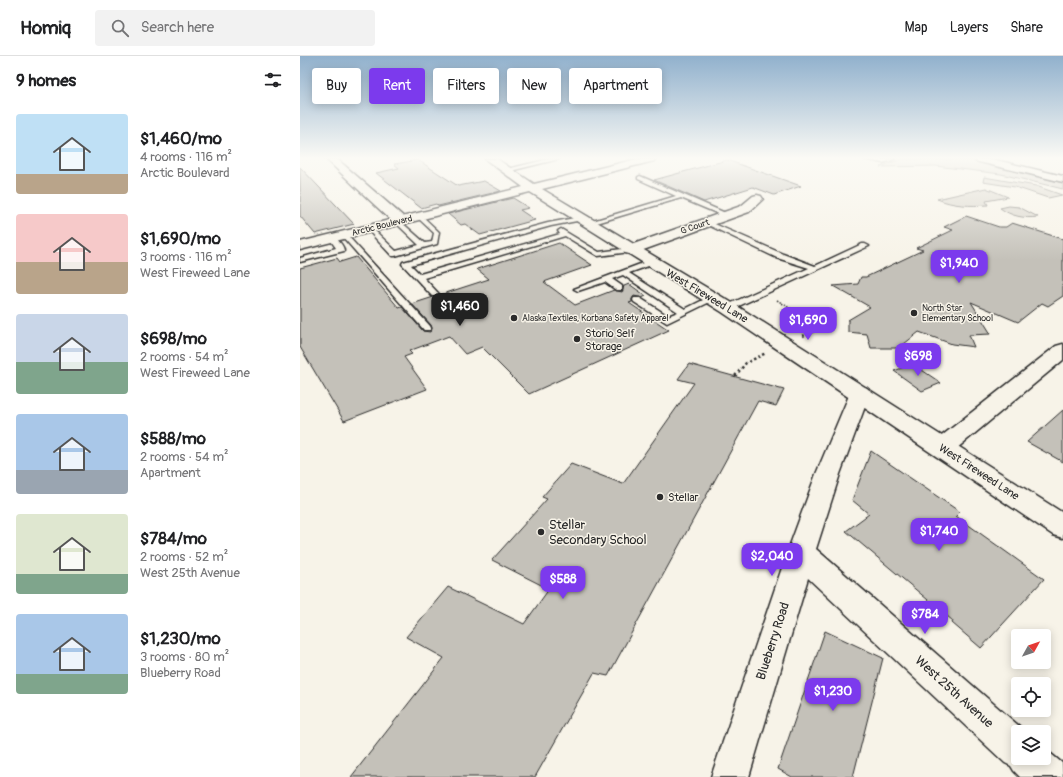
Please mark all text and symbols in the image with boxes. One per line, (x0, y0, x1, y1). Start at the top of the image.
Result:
search box (95, 10, 375, 46)
text: Homiq (20, 16, 71, 40)
icon: search (109, 17, 131, 39)
text: Search here (141, 18, 214, 37)
text: Map (905, 19, 928, 36)
text: Layers (950, 19, 988, 36)
text: Share (1010, 19, 1043, 36)
chip: Buy (312, 68, 361, 104)
chip: Rent (369, 68, 425, 104)
chip: Filters (433, 68, 499, 104)
chip: New (507, 68, 561, 104)
chip: Apartment (569, 68, 662, 104)
icon: filters (262, 69, 284, 91)
text: 9 homes (16, 70, 76, 91)
text: $1,460/mo (140, 128, 222, 149)
icon: home (48, 130, 96, 178)
text: 4 rooms · 116 m² (140, 149, 232, 165)
text: Arctic Boulevard (140, 165, 230, 181)
street label: Arctic Boulevard (351, 213, 413, 239)
street label: G Court (679, 217, 711, 237)
text: $1,690/mo (140, 228, 221, 249)
icon: home (48, 230, 96, 278)
text: 3 rooms · 116 m² (140, 249, 232, 265)
pin: $1,940 (926, 250, 992, 284)
text: $1,940 (940, 255, 978, 271)
text: West Fireweed Lane (140, 265, 250, 281)
street label: West Fireweed Lane (664, 266, 751, 326)
pin: $1,460 (427, 293, 493, 327)
text: $1,460 (440, 298, 480, 314)
place label: North Star Elementary School (922, 303, 993, 324)
pin: $1,690 (775, 307, 841, 341)
marker: North Star Elementary School (909, 308, 919, 318)
text: $1,690 (789, 312, 827, 328)
marker: Alaska Textiles, Korbana Safety Apparel (509, 313, 519, 323)
place label: Alaska Textiles, Korbana Safety Apparel (522, 313, 669, 324)
place label: Storio Self Storage (585, 327, 635, 353)
text: $698/mo (140, 328, 207, 349)
icon: home (48, 330, 96, 378)
marker: Storio Self Storage (572, 334, 582, 344)
pin: $698 (894, 343, 942, 377)
text: $698 (904, 348, 932, 364)
text: 2 rooms · 54 m² (140, 349, 228, 365)
text: West Fireweed Lane (140, 365, 250, 381)
text: $588/mo (140, 428, 206, 449)
icon: home (48, 430, 96, 478)
street label: West Fireweed Lane (936, 441, 1022, 503)
text: 2 rooms · 54 m² (140, 449, 228, 465)
text: Apartment (140, 465, 201, 481)
place label: Stellar (668, 491, 699, 504)
marker: Stellar (655, 492, 665, 502)
place label: Stellar Secondary School (549, 517, 647, 548)
pin: $1,740 (906, 518, 972, 552)
text: $1,740 (920, 523, 958, 539)
marker: Stellar Secondary School (536, 527, 546, 537)
text: $784/mo (140, 528, 207, 549)
icon: home (48, 530, 96, 578)
pin: $2,040 (739, 543, 805, 577)
text: $2,040 (751, 548, 793, 564)
text: 2 rooms · 52 m² (140, 549, 228, 565)
text: West 25th Avenue (140, 565, 240, 581)
pin: $588 (539, 566, 587, 600)
text: $588 (549, 571, 577, 587)
street label: Blueberry Road (753, 600, 793, 682)
pin: $784 (901, 601, 949, 635)
text: $784 (911, 606, 939, 622)
text: $1,230/mo (140, 628, 221, 649)
north arrow (1011, 629, 1051, 669)
map controls (1011, 629, 1051, 765)
icon: home (48, 630, 96, 678)
text: 3 rooms · 80 m² (140, 649, 229, 665)
street label: West 25th Avenue (912, 653, 997, 732)
text: Blueberry Road (140, 665, 221, 681)
button: locate (1011, 677, 1051, 717)
pin: $1,230 (800, 678, 866, 712)
text: $1,230 (814, 683, 852, 699)
button: layers (1011, 725, 1051, 765)

